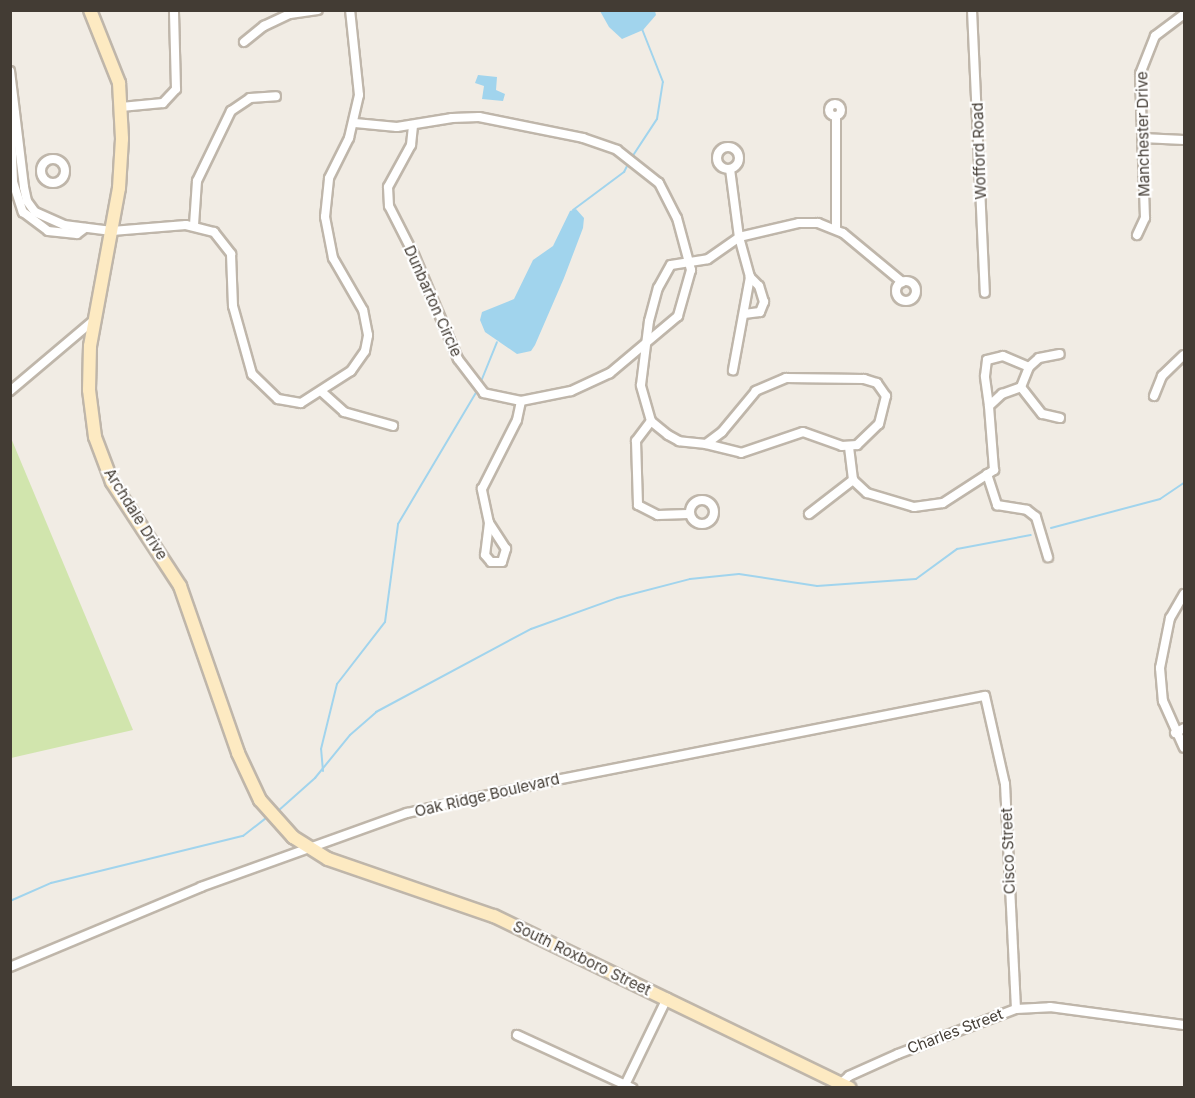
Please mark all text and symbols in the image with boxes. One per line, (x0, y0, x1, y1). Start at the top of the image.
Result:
street label: Manchester Drive (1133, 71, 1153, 197)
street label: Wofford Road (968, 102, 990, 200)
street label: Dunbarton Circle (400, 243, 466, 359)
street label: Archdale Drive (101, 465, 171, 563)
street label: Oak Ridge Boulevard (413, 770, 561, 820)
street label: Cisco Street (997, 807, 1019, 895)
street label: South Roxboro Street (510, 917, 654, 999)
street label: Charles Street (905, 1005, 1005, 1057)

